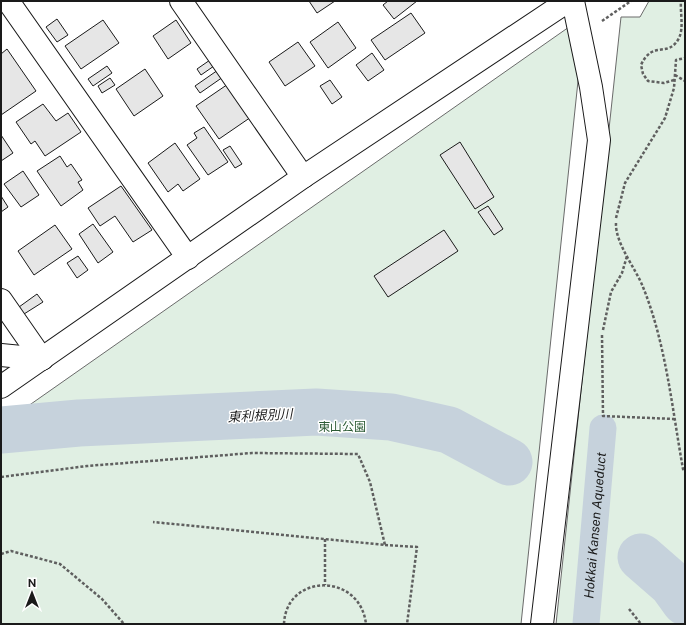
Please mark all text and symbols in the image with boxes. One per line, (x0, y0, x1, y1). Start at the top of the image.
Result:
water label: 東利根別川 (227, 406, 295, 425)
park label: 東山公園 (318, 420, 366, 434)
water label: Hokkai Kansen Aqueduct (581, 451, 609, 599)
north arrow (12, 573, 52, 613)
text: N (28, 577, 36, 589)

